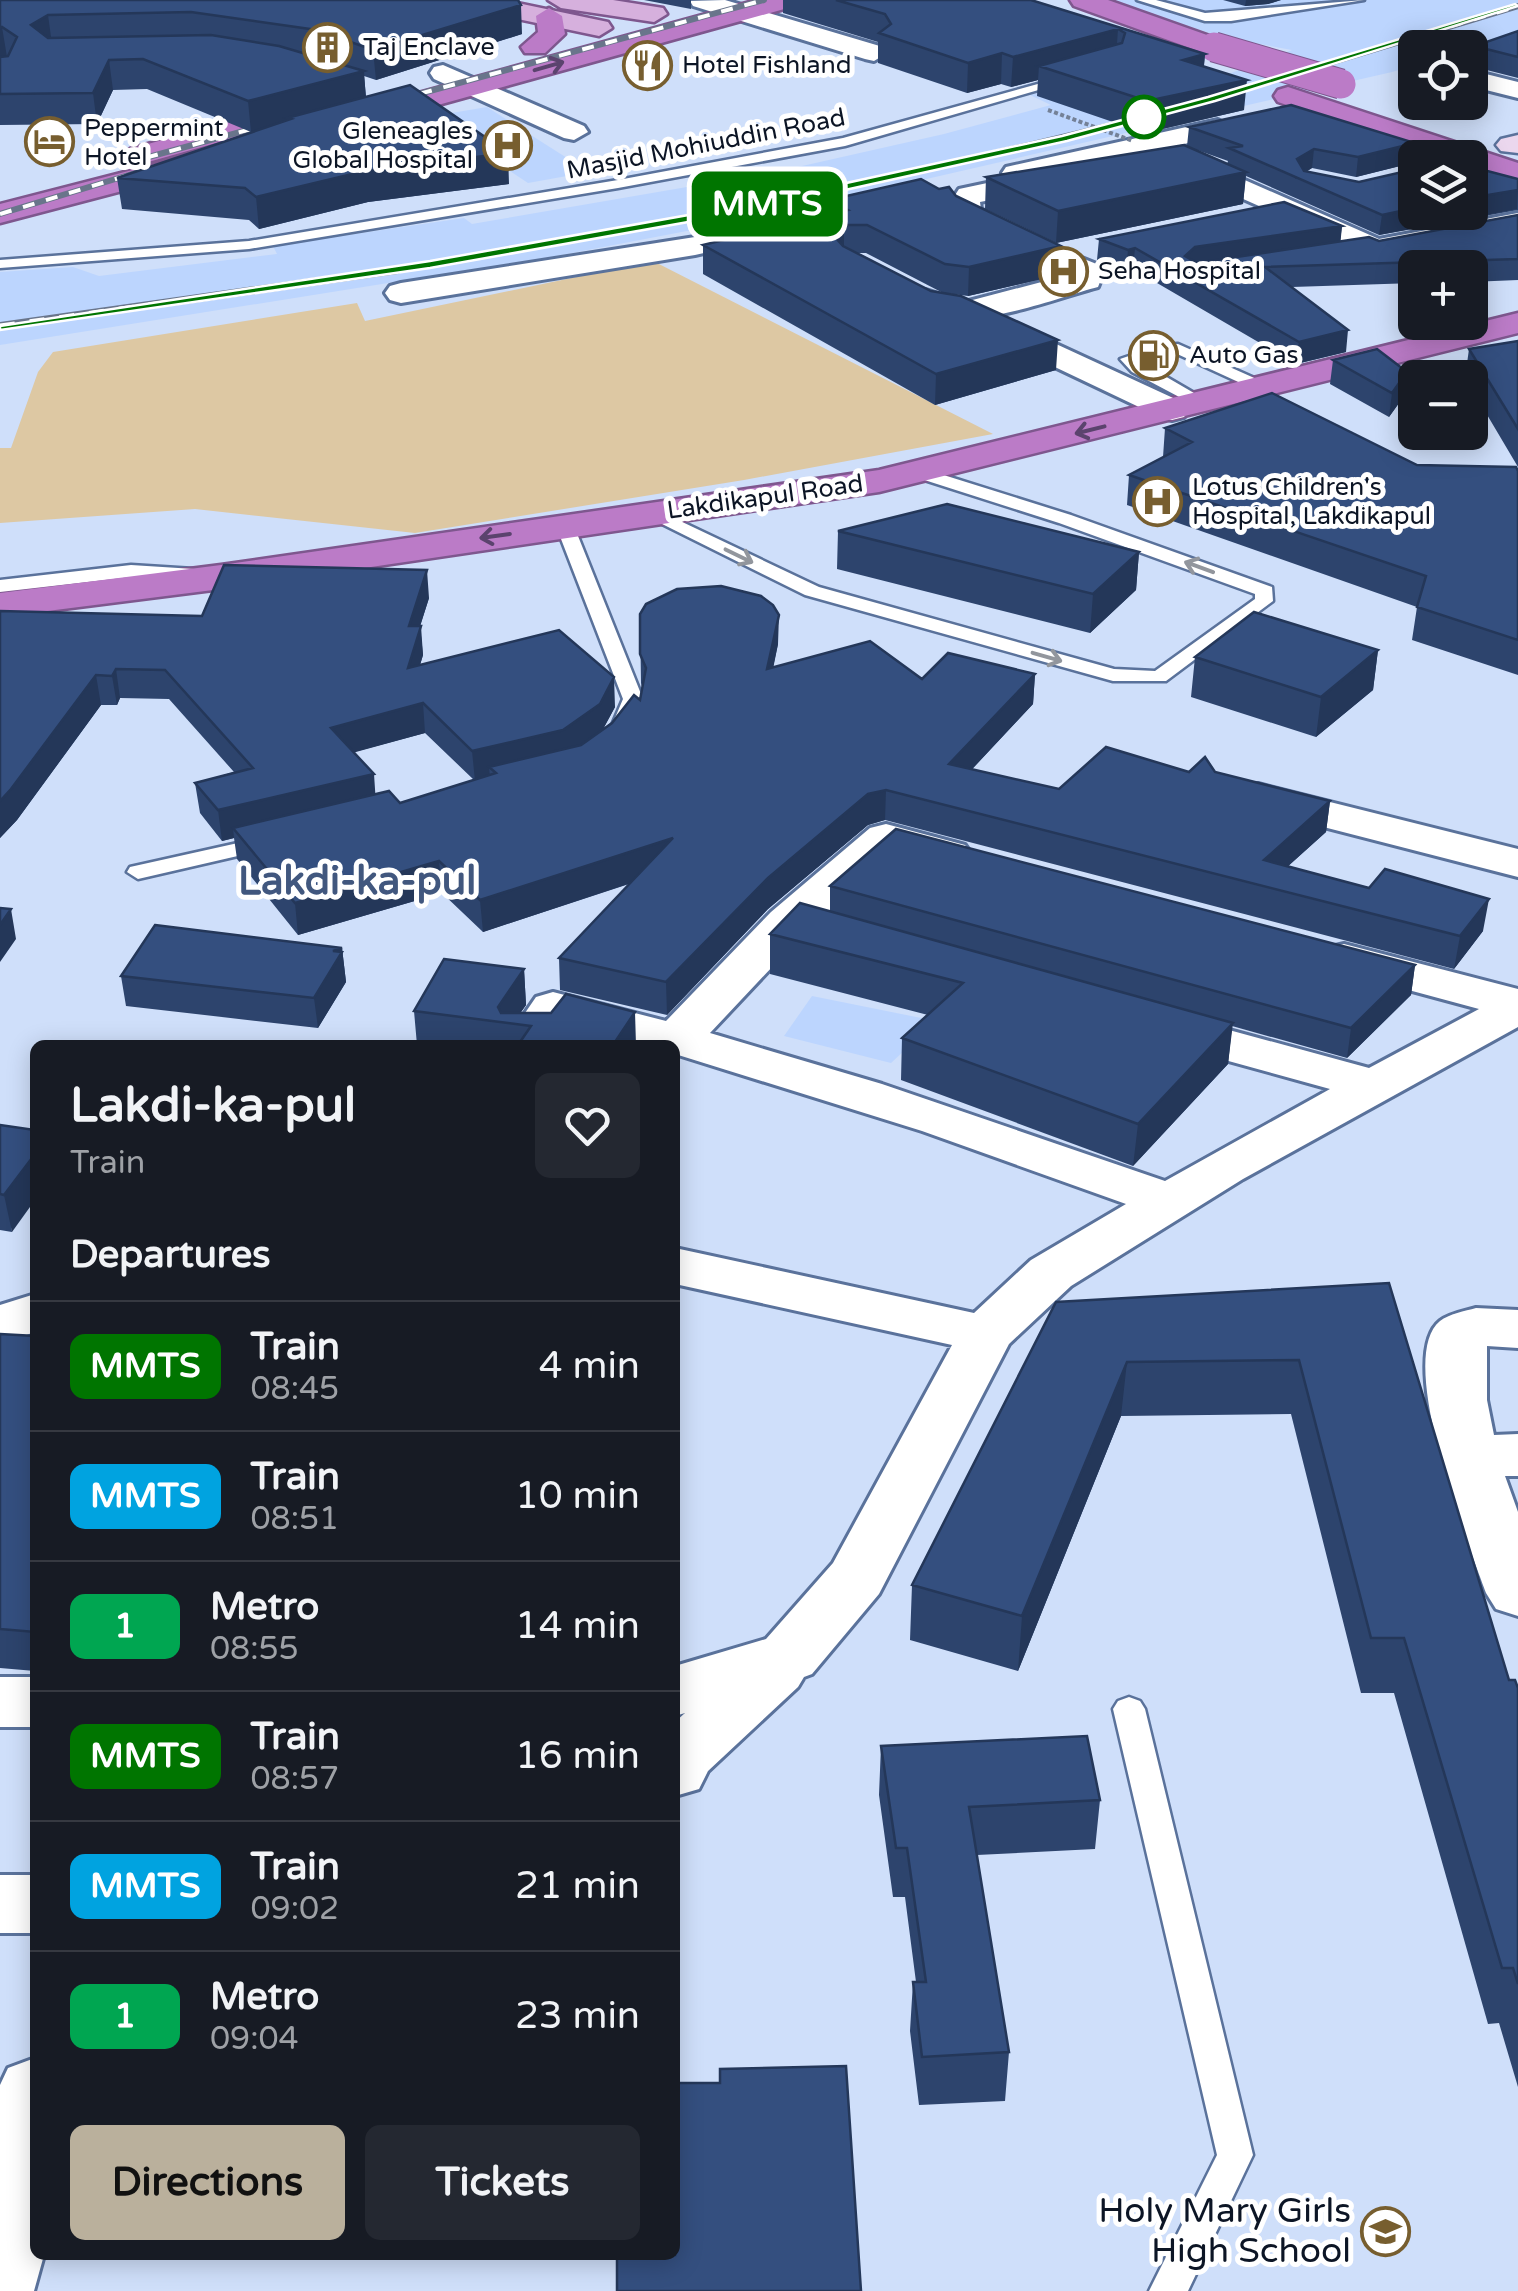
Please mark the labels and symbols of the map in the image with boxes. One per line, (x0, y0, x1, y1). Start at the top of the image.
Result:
building icon: Taj Enclave (302, 21, 354, 73)
place label: Taj Enclave (363, 32, 495, 62)
restaurant icon: Hotel Fishland (621, 39, 673, 91)
place label: Hotel Fishland (682, 50, 852, 80)
one-way arrow (532, 56, 564, 74)
unlabelled marker (1123, 96, 1165, 138)
street label: Masjid Mohiuddin Road (564, 102, 848, 186)
place label: Peppermint Hotel (84, 113, 224, 172)
hotel icon: Peppermint Hotel (23, 116, 75, 168)
place label: Gleneagles Global Hospital (293, 116, 473, 175)
hospital icon: Gleneagles Global Hospital (482, 119, 534, 171)
line badge: MMTS (697, 172, 837, 236)
hospital icon: Seha Hospital (1037, 245, 1089, 297)
place label: Seha Hospital (1098, 256, 1261, 286)
fuel station icon: Auto Gas (1128, 329, 1180, 381)
place label: Auto Gas (1189, 340, 1299, 370)
one-way arrow (1075, 422, 1107, 440)
street label: Lakdikapul Road (665, 468, 865, 526)
place label: Lotus Children's Hospital, Lakdikapul (1192, 472, 1431, 531)
hospital icon: Lotus Children's Hospital, Lakdikapul (1131, 475, 1183, 527)
one-way arrow (479, 528, 511, 546)
one-way arrow (723, 547, 753, 566)
one-way arrow (1184, 557, 1215, 575)
one-way arrow (1031, 648, 1062, 667)
district label: Lakdi-ka-pul (238, 857, 476, 905)
place label: Holy Mary Girls High School (1098, 2190, 1351, 2272)
school or university icon: Holy Mary Girls High School (1360, 2205, 1412, 2257)

